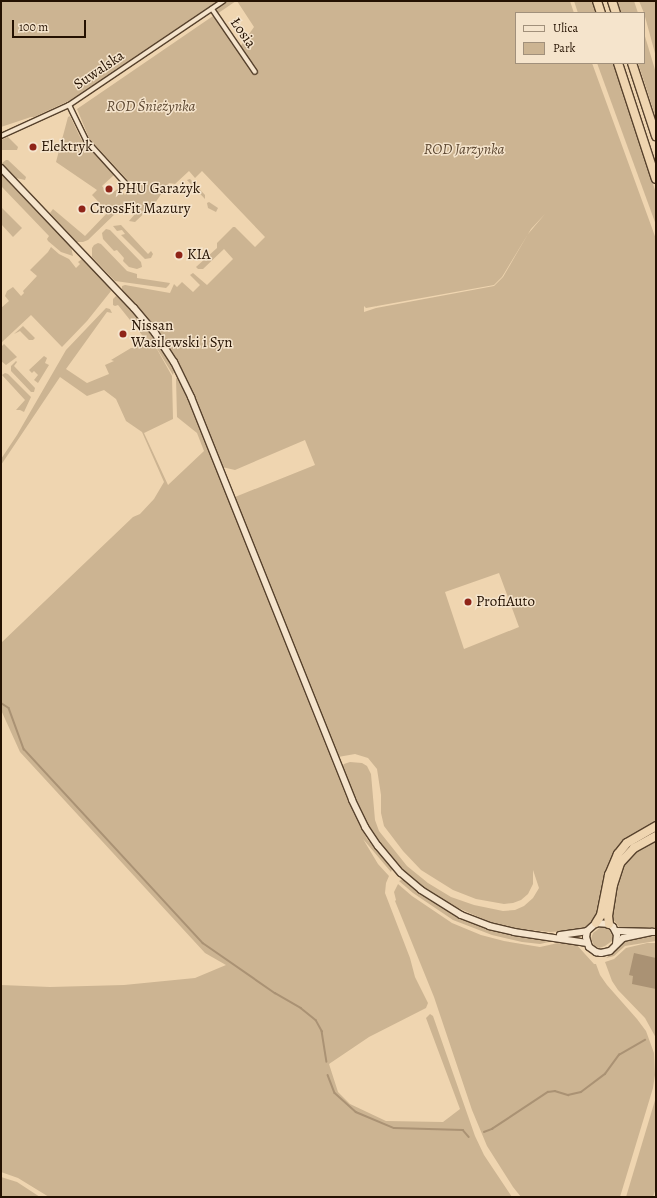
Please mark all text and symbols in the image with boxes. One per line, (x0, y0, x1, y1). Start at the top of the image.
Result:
scale bar (14, 12, 88, 38)
legend (515, 12, 645, 64)
street label: Łosia (226, 14, 260, 52)
text: 100 m (19, 19, 48, 35)
text: Ulica (553, 20, 578, 36)
text: Park (553, 40, 576, 56)
street label: Suwalska (70, 47, 128, 93)
park label: ROD Śnieżynka (107, 98, 195, 116)
place label: Elektryk (41, 138, 93, 156)
park label: ROD Jarzynka (424, 141, 504, 159)
marker: Elektryk (28, 142, 38, 152)
place label: PHU Garażyk (117, 180, 200, 198)
marker: PHU Garażyk (104, 184, 114, 194)
place label: CrossFit Mazury (90, 200, 191, 218)
marker: CrossFit Mazury (77, 204, 87, 214)
place label: KIA (187, 246, 210, 264)
marker: KIA (174, 250, 184, 260)
place label: Nissan Wasilewski i Syn (131, 316, 232, 351)
marker: Nissan Wasilewski i Syn (118, 329, 128, 339)
place label: ProfiAuto (476, 593, 535, 611)
marker: ProfiAuto (463, 597, 473, 607)

